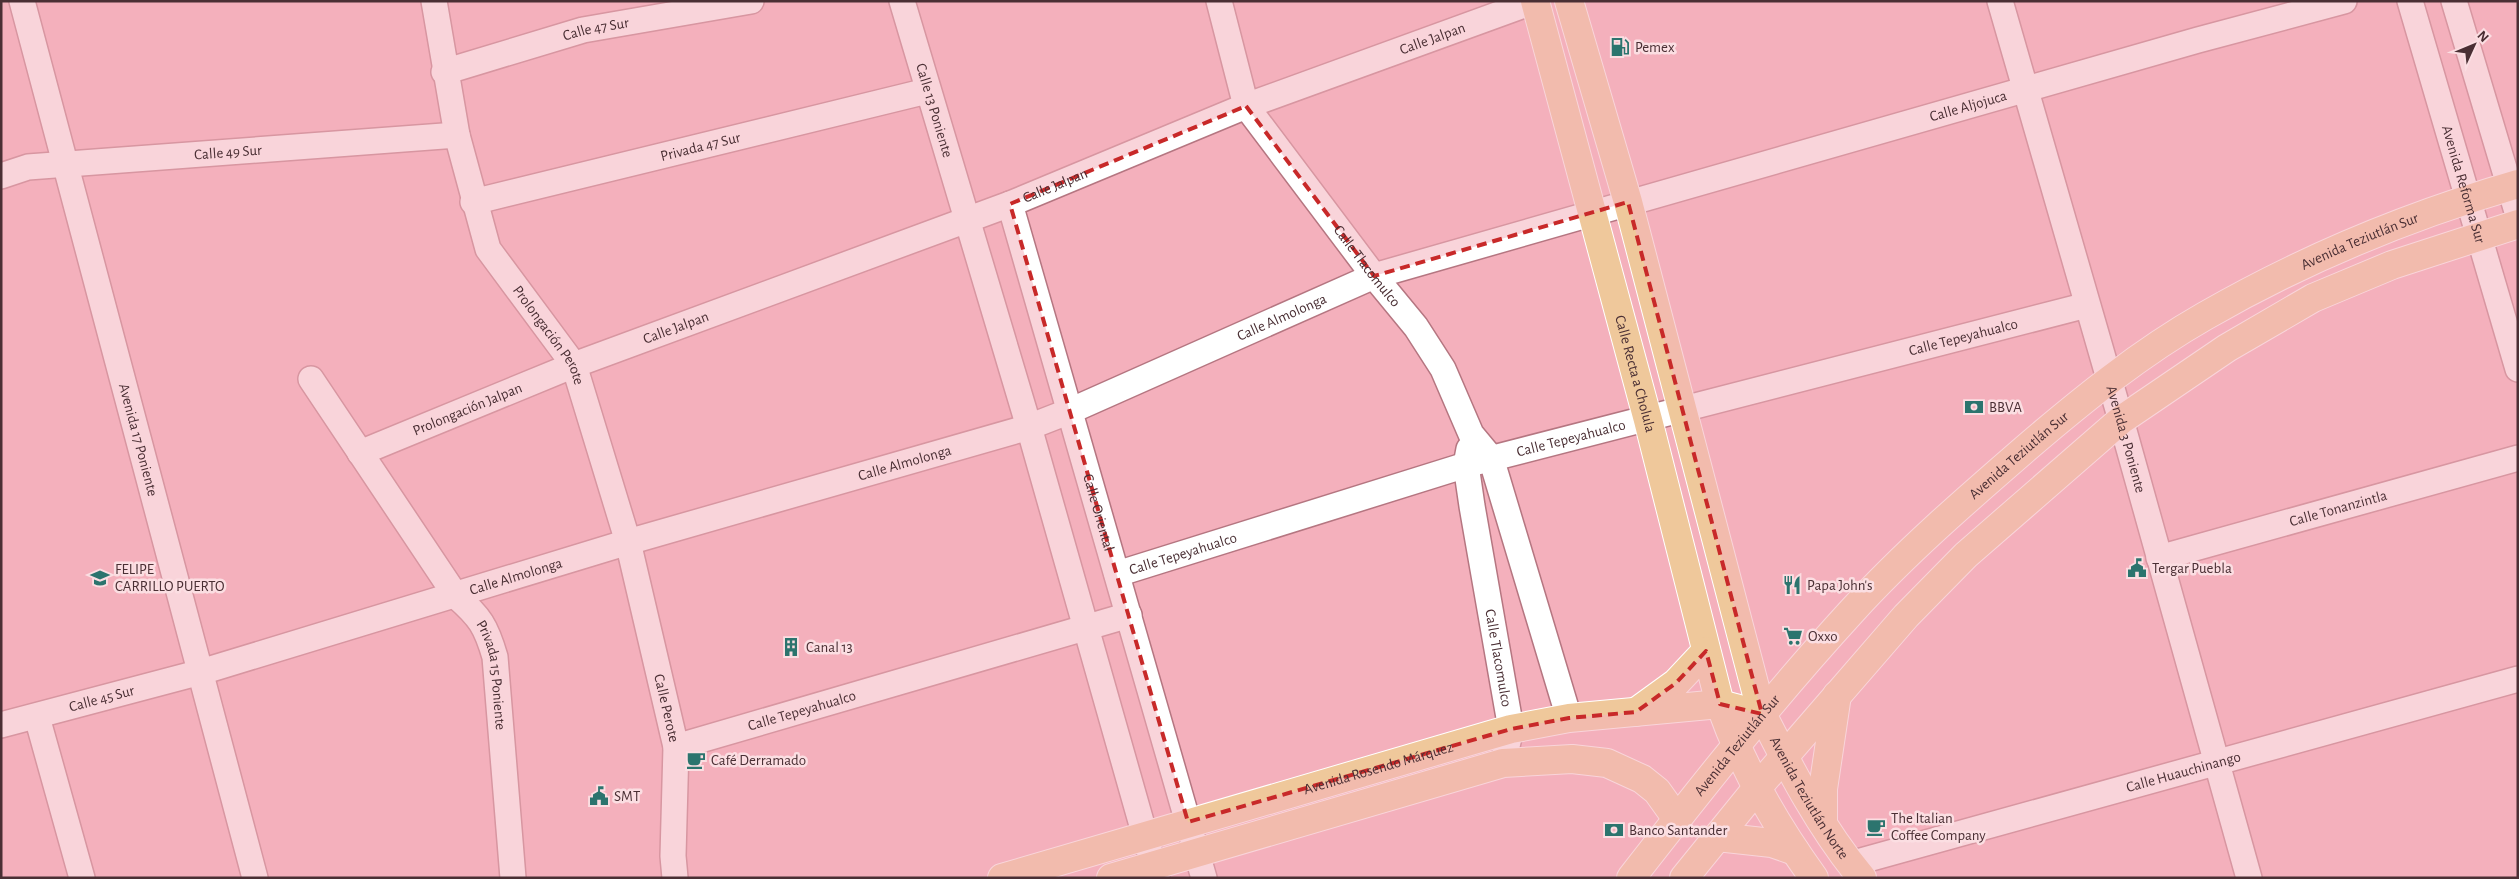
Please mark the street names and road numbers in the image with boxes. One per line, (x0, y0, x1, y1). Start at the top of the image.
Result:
street label: Calle 47 Sur (561, 15, 630, 44)
street label: Calle Jalpan (1398, 20, 1467, 58)
street label: Calle 13 Poniente (913, 62, 955, 159)
street label: Calle Aljojuca (1928, 88, 2009, 124)
street label: Avenida Reforma Sur (2439, 124, 2488, 245)
street label: Privada 47 Sur (659, 130, 742, 164)
street label: Calle 49 Sur (194, 143, 263, 163)
street label: Calle Jalpan (1021, 166, 1090, 206)
street label: Avenida Teziutlán Sur (2299, 210, 2421, 273)
street label: Calle Tlacomulco (1330, 222, 1403, 310)
street label: Prolongación Perote (510, 283, 587, 387)
street label: Calle Almolonga (1235, 291, 1329, 344)
street label: Calle Jalpan (641, 309, 711, 347)
street label: Calle Recta a Cholula (1612, 314, 1658, 434)
street label: Calle Tepeyahualco (1907, 316, 2019, 359)
street label: Prolongación Jalpan (411, 380, 524, 438)
street label: Avenida 17 Poniente (116, 382, 160, 498)
street label: Avenida 3 Poniente (2103, 384, 2148, 495)
street label: Avenida Teziutlán Sur (1966, 409, 2072, 502)
street label: Calle Tepeyahualco (1515, 417, 1627, 460)
street label: Calle Almolonga (856, 443, 953, 484)
street label: Calle Oriental (1080, 472, 1117, 553)
street label: Calle Tonanzintla (2288, 488, 2389, 529)
street label: Calle Tepeyahualco (1127, 530, 1239, 578)
street label: Calle Almolonga (468, 555, 564, 598)
street label: Calle Tlacomulco (1482, 608, 1514, 708)
street label: Privada 15 Poniente (473, 617, 508, 731)
street label: Calle Perote (651, 673, 682, 744)
street label: Calle 45 Sur (67, 683, 136, 715)
street label: Calle Tepeyahualco (746, 688, 858, 734)
street label: Avenida Teziutlán Sur (1692, 692, 1783, 799)
street label: Avenida Teziutlán Norte (1767, 734, 1851, 862)
street label: Avenida Rosendo Márquez (1302, 739, 1455, 797)
street label: Calle Huauchinango (2125, 749, 2243, 795)

